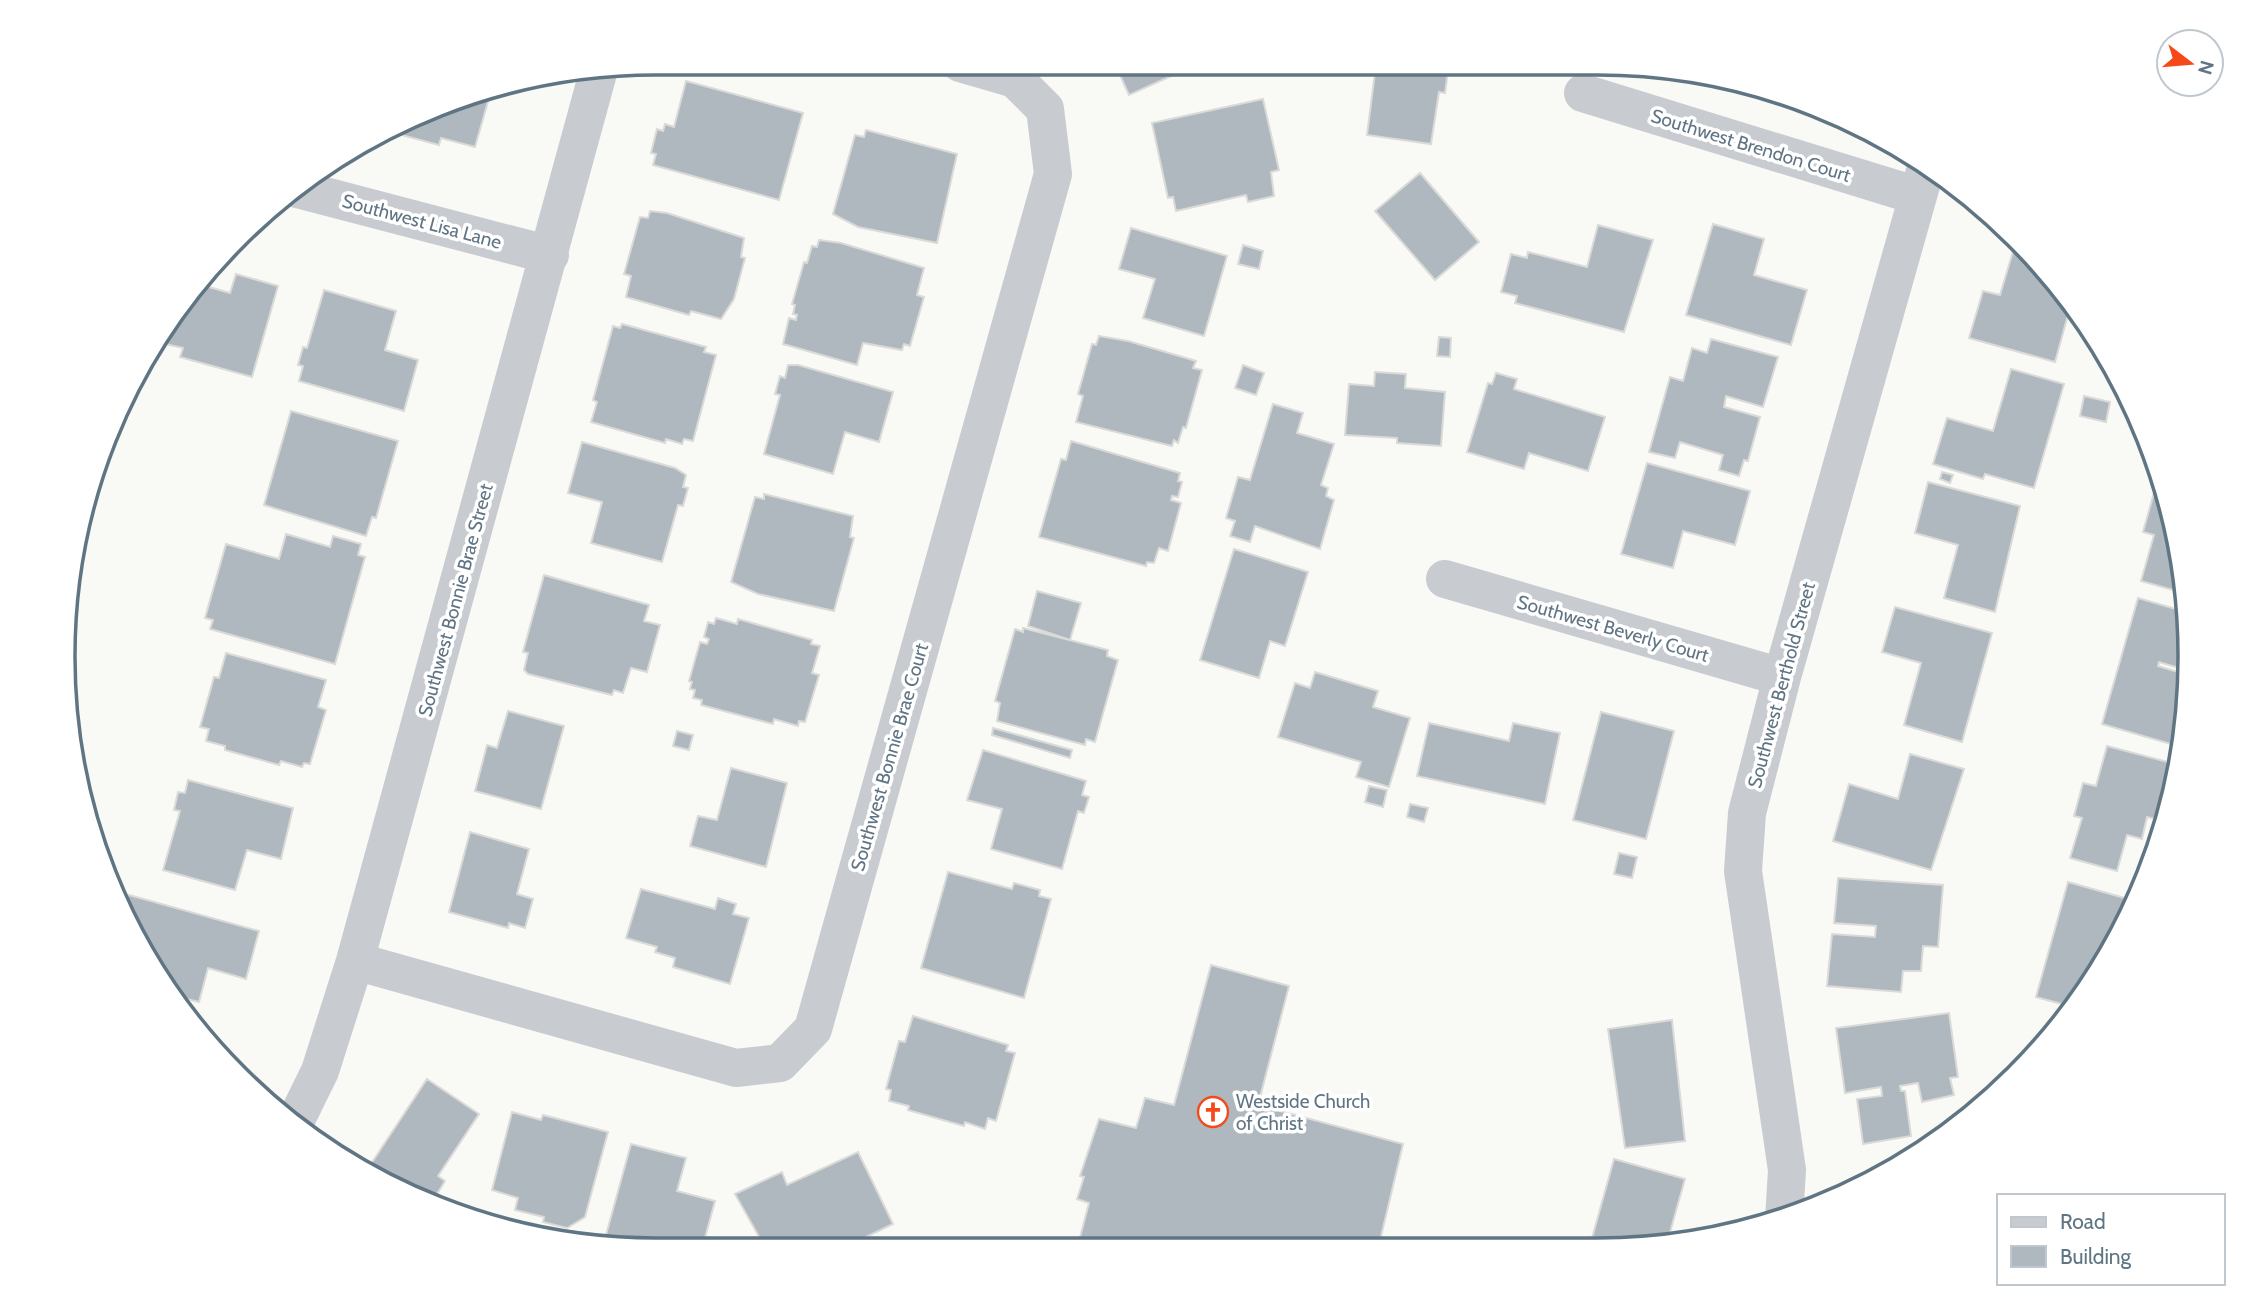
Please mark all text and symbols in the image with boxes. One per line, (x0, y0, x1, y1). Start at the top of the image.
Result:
north arrow (2155, 28, 2225, 98)
text: N (2193, 58, 2219, 77)
street label: Southwest Brendon Court (1648, 104, 1854, 187)
street label: Southwest Lisa Lane (340, 189, 504, 254)
street label: Southwest Bonnie Brae Street (413, 481, 498, 719)
street label: Southwest Berthold Street (1743, 579, 1820, 791)
street label: Southwest Beverly Court (1514, 590, 1712, 667)
street label: Southwest Bonnie Brae Court (846, 640, 933, 874)
place label: Westside Church of Christ (1236, 1090, 1370, 1135)
church icon: Westside Church of Christ (1196, 1095, 1230, 1129)
legend (1997, 1194, 2225, 1285)
text: Road (2060, 1209, 2106, 1234)
text: Building (2060, 1244, 2132, 1269)

